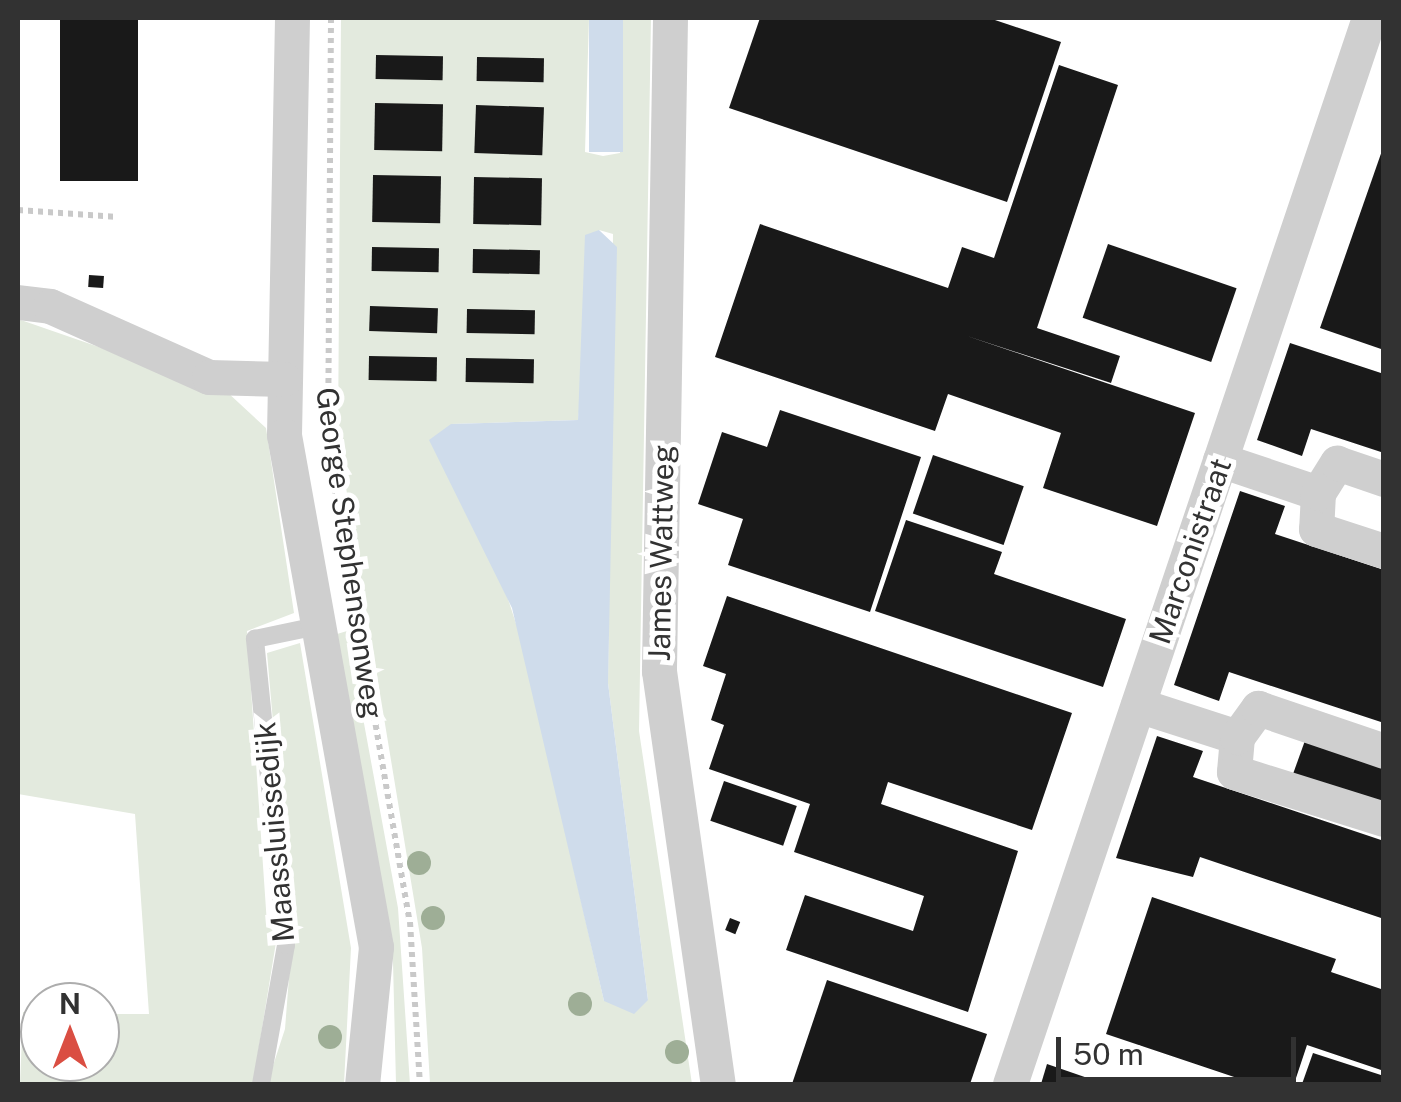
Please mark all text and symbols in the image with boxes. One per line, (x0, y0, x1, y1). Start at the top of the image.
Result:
street label: George Stephensonweg (309, 385, 391, 721)
street label: James Wattweg (641, 444, 681, 662)
street label: Marconistraat (1141, 453, 1239, 649)
street label: Maassluissedijk (246, 720, 302, 944)
north arrow (20, 982, 120, 1082)
text: N (59, 987, 81, 1020)
scale bar (1061, 1017, 1301, 1079)
text: 50 m (1073, 1036, 1144, 1072)

